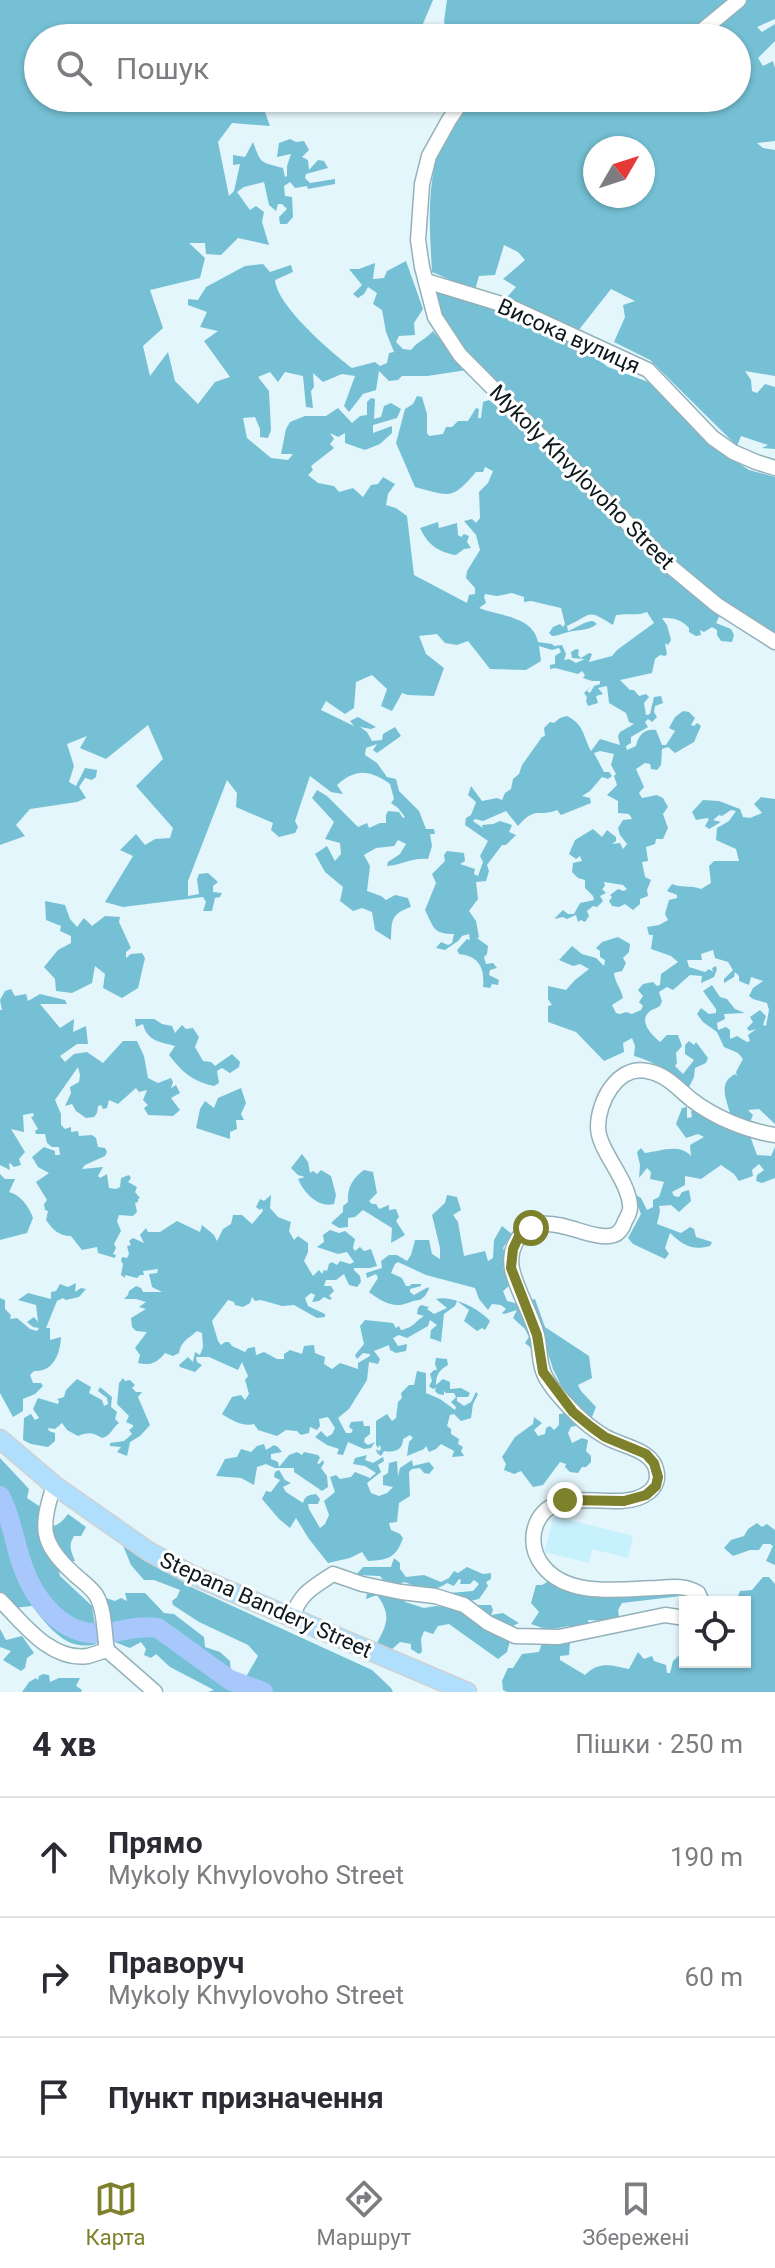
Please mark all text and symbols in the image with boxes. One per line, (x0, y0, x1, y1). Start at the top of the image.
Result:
search box (24, 24, 751, 112)
icon: search (52, 46, 96, 90)
text: Пошук (116, 51, 209, 86)
north arrow (583, 136, 655, 208)
street label: Висока вулиця (494, 293, 644, 379)
street label: Mykoly Khvylovoho Street (485, 380, 679, 574)
route start (513, 1210, 549, 1246)
route end (547, 1482, 583, 1518)
street label: Stepana Bandery Street (156, 1547, 376, 1663)
map controls (679, 1596, 751, 1668)
button: locate (679, 1596, 751, 1668)
text: 4 хв (32, 1724, 96, 1764)
text: Пішки · 250 m (575, 1729, 743, 1759)
text: Прямо (108, 1825, 203, 1860)
icon: ahead (32, 1835, 76, 1879)
text: 190 m (670, 1842, 743, 1872)
text: Mykoly Khvylovoho Street (108, 1860, 404, 1890)
text: Праворуч (108, 1945, 244, 1980)
icon: right (32, 1955, 76, 1999)
text: 60 m (685, 1962, 743, 1992)
text: Mykoly Khvylovoho Street (108, 1980, 404, 2010)
icon: arrive (32, 2075, 76, 2119)
text: Пункт призначення (108, 2080, 384, 2115)
tab: Карта (86, 2177, 146, 2250)
tab: Маршрут (317, 2177, 411, 2250)
tab: Збережені (582, 2177, 689, 2250)

